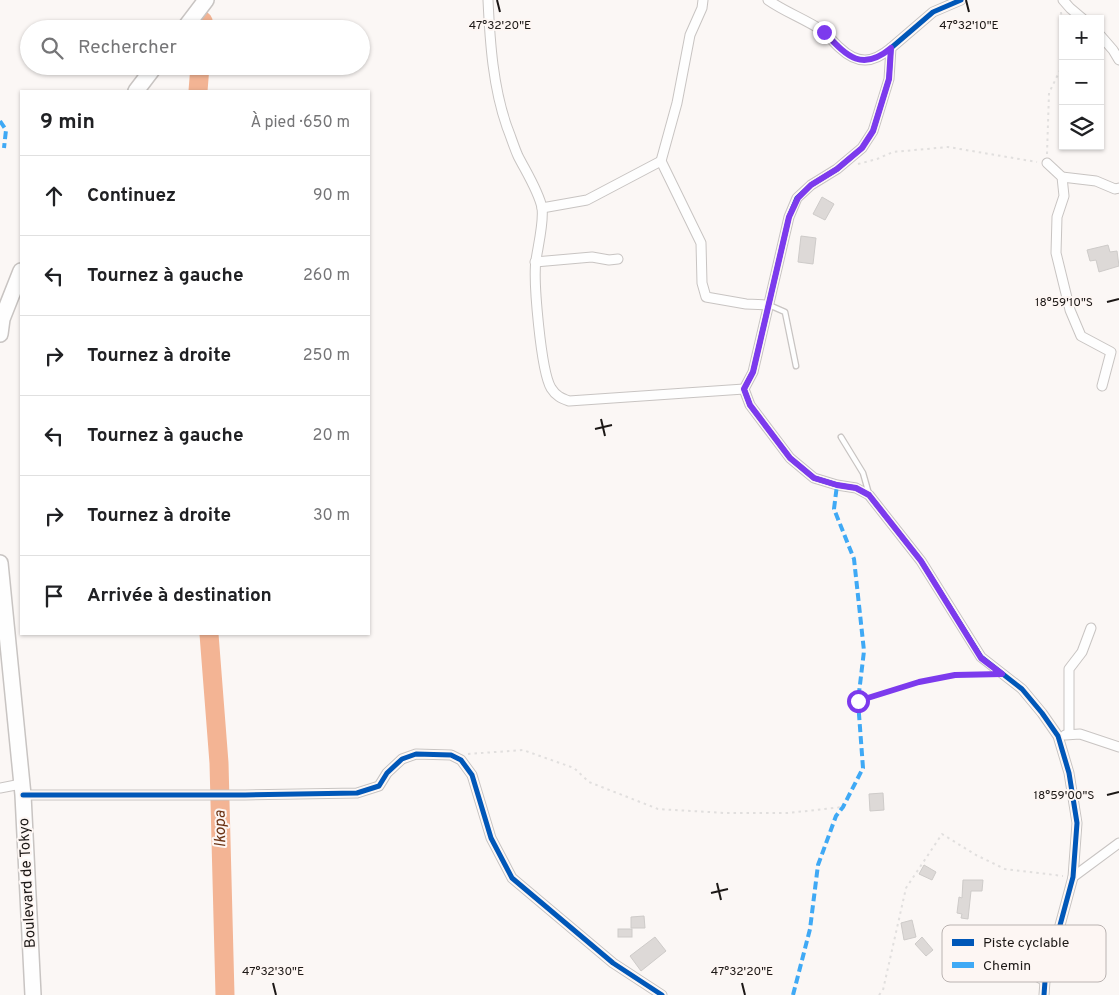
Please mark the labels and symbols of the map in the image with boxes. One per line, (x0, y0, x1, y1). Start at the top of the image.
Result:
text: 47°32'20"E (469, 18, 531, 34)
text: 47°32'10"E (939, 18, 999, 34)
route end (813, 21, 836, 44)
text: 18°59'10"S (1035, 295, 1093, 311)
route start (847, 690, 870, 713)
text: 18°59'00"S (1033, 788, 1095, 804)
water label: Ikopa (211, 809, 231, 848)
street label: Boulevard de Tokyo (15, 817, 41, 949)
legend (942, 925, 1106, 982)
text: Piste cyclable (983, 935, 1069, 952)
text: Chemin (983, 958, 1031, 975)
text: 47°32'30"E (242, 964, 304, 980)
text: 47°32'20"E (711, 964, 773, 980)

